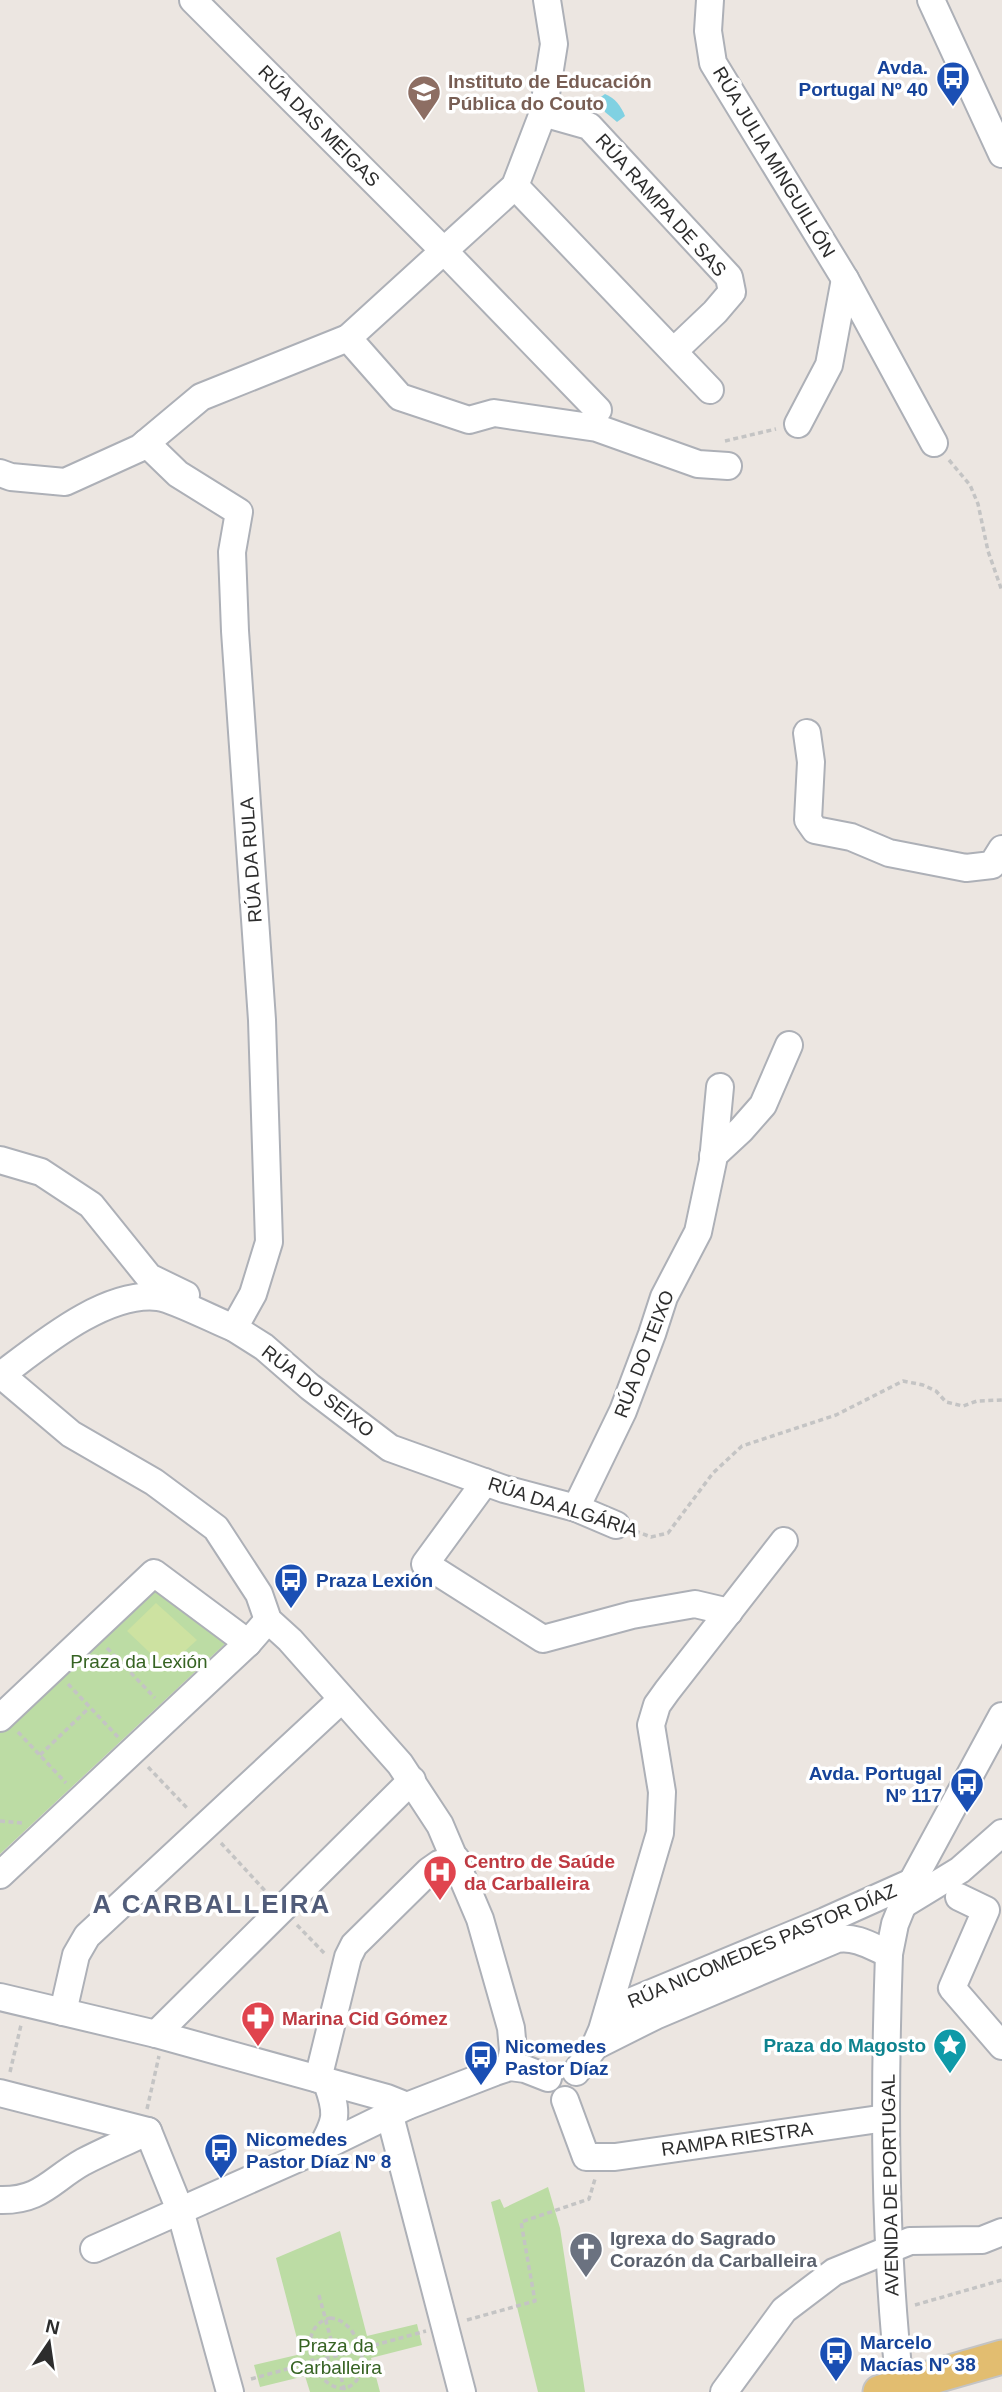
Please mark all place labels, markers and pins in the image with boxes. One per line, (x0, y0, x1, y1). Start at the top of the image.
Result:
place label: Avda. Portugal Nº 40 (799, 57, 928, 100)
bus stop icon: Avda. Portugal Nº 40 (934, 59, 972, 108)
place label: Instituto de Educación Pública do Couto (448, 71, 652, 114)
school or university icon: Instituto de Educación Pública do Couto (405, 73, 443, 122)
bus stop icon: Praza Lexión (272, 1561, 310, 1610)
place label: Praza Lexión (316, 1570, 433, 1591)
place label: Avda. Portugal Nº 117 (809, 1763, 942, 1806)
bus stop icon: Avda. Portugal Nº 117 (948, 1765, 986, 1814)
place label: Centro de Saúde da Carballeira (464, 1851, 615, 1894)
hospital icon: Centro de Saúde da Carballeira (421, 1853, 459, 1902)
pharmacy icon: Marina Cid Gómez (239, 1999, 277, 2048)
place label: Marina Cid Gómez (282, 2008, 448, 2029)
place icon: Praza do Magosto (931, 2026, 969, 2075)
place label: Praza do Magosto (763, 2035, 926, 2056)
place label: Nicomedes Pastor Díaz (505, 2036, 608, 2079)
bus stop icon: Nicomedes Pastor Díaz (462, 2038, 500, 2087)
place label: Nicomedes Pastor Díaz Nº 8 (246, 2129, 391, 2172)
bus stop icon: Nicomedes Pastor Díaz Nº 8 (202, 2131, 240, 2180)
place label: Igrexa do Sagrado Corazón da Carballeira (610, 2228, 817, 2271)
church icon: Igrexa do Sagrado Corazón da Carballeira (567, 2230, 605, 2279)
place label: Marcelo Macías Nº 38 (860, 2332, 976, 2375)
bus stop icon: Marcelo Macías Nº 38 (817, 2334, 855, 2383)

